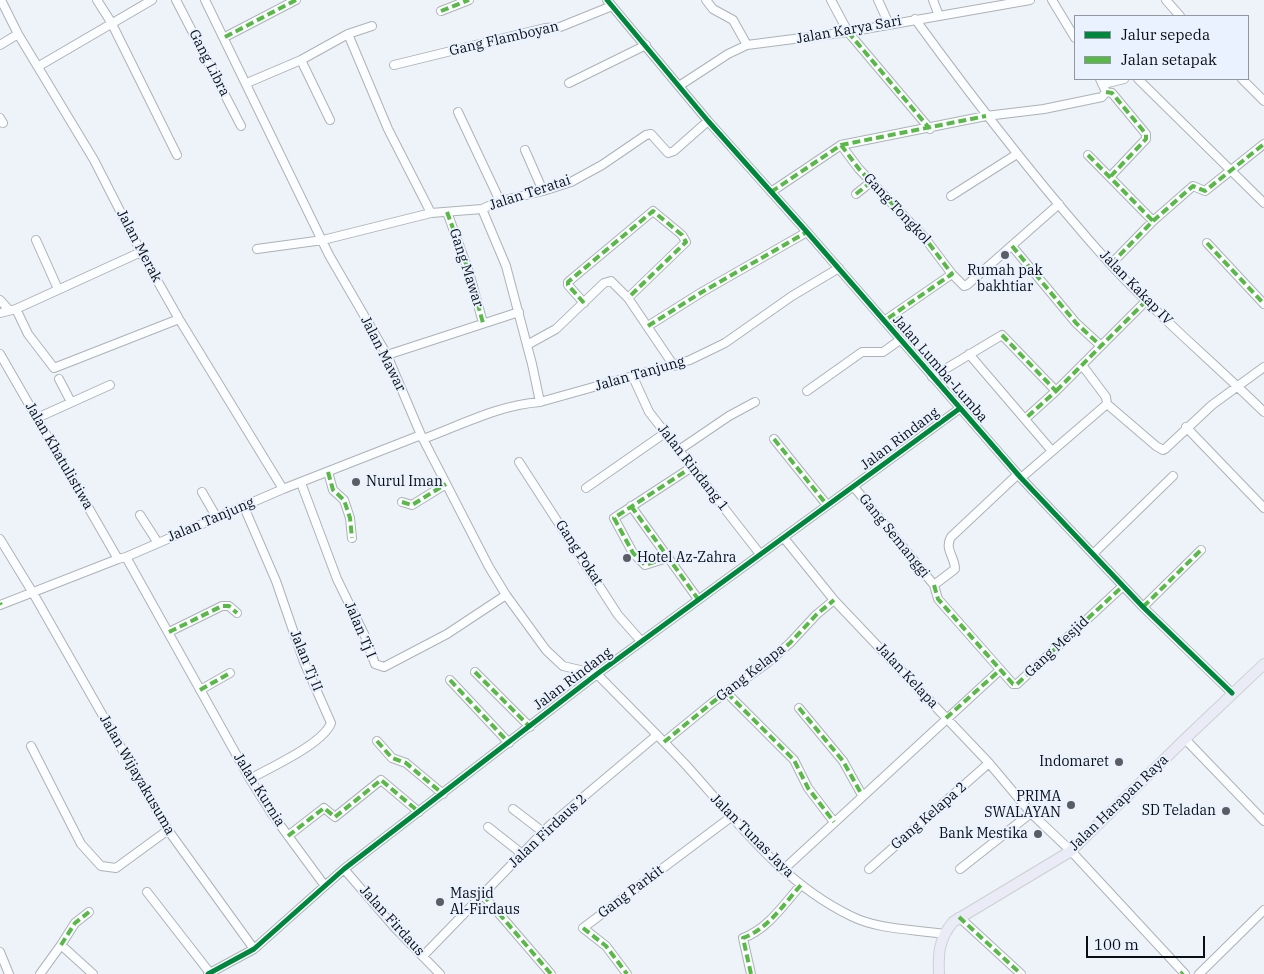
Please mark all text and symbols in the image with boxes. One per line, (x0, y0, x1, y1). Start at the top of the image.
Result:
street label: Jalan Karya Sari (795, 12, 903, 48)
legend (1074, 15, 1249, 80)
street label: Gang Flamboyan (448, 18, 560, 60)
text: Jalur sepeda (1121, 25, 1210, 44)
street label: Gang Libra (185, 27, 233, 99)
text: Jalan setapak (1121, 50, 1217, 69)
street label: Gang Tongkol (860, 170, 934, 248)
street label: Jalan Teratai (487, 172, 573, 214)
street label: Jalan Merak (113, 207, 165, 285)
street label: Gang Mawar (445, 226, 487, 310)
street label: Jalan Kakap IV (1096, 247, 1176, 329)
marker: Rumah pak bakhtiar (999, 249, 1011, 261)
place label: Rumah pak bakhtiar (967, 263, 1043, 296)
street label: Jalan Lumba-Lumba (889, 312, 991, 426)
street label: Jalan Mawar (357, 313, 409, 395)
street label: Jalan Tanjung (593, 353, 687, 395)
street label: Jalan Khatulistiwa (22, 399, 96, 513)
street label: Jalan Rindang (858, 404, 942, 474)
street label: Jalan Rindang 1 (654, 421, 732, 515)
place label: Nurul Iman (366, 474, 443, 490)
marker: Nurul Iman (350, 476, 362, 488)
street label: Gang Semanggi (855, 491, 933, 581)
street label: Jalan Tanjung (165, 494, 257, 546)
street label: Gang Pokat (552, 517, 606, 589)
place label: Hotel Az-Zahra (637, 550, 736, 566)
marker: Hotel Az-Zahra (621, 552, 633, 564)
street label: Jalan Tj I (341, 599, 379, 661)
street label: Gang Mesjid (1022, 613, 1092, 681)
street label: Jalan Tj II (286, 628, 326, 694)
street label: Jalan Kelapa (872, 640, 942, 712)
street label: Gang Kelapa (713, 641, 789, 705)
street label: Jalan Rindang (531, 644, 615, 714)
street label: Jalan Wijayakusuma (96, 712, 178, 838)
street label: Jalan Kurnia (230, 750, 288, 830)
street label: Jalan Harapan Raya (1066, 751, 1172, 855)
place label: Indomaret (1039, 754, 1109, 770)
marker: Indomaret (1113, 756, 1125, 768)
street label: Gang Kelapa 2 (888, 779, 970, 853)
place label: PRIMA SWALAYAN (984, 789, 1061, 822)
street label: Jalan Firdaus 2 (506, 791, 590, 871)
street label: Jalan Tunas Jaya (707, 791, 797, 881)
marker: PRIMA SWALAYAN (1065, 799, 1077, 811)
place label: SD Teladan (1142, 803, 1216, 819)
marker: SD Teladan (1220, 805, 1232, 817)
place label: Bank Mestika (939, 826, 1028, 842)
marker: Bank Mestika (1032, 828, 1044, 840)
street label: Gang Parkit (595, 862, 667, 922)
street label: Jalan Firdaus (356, 882, 428, 960)
place label: Masjid Al-Firdaus (450, 886, 520, 919)
marker: Masjid Al-Firdaus (434, 896, 446, 908)
scale bar (1089, 926, 1208, 958)
text: 100 m (1094, 935, 1139, 954)

